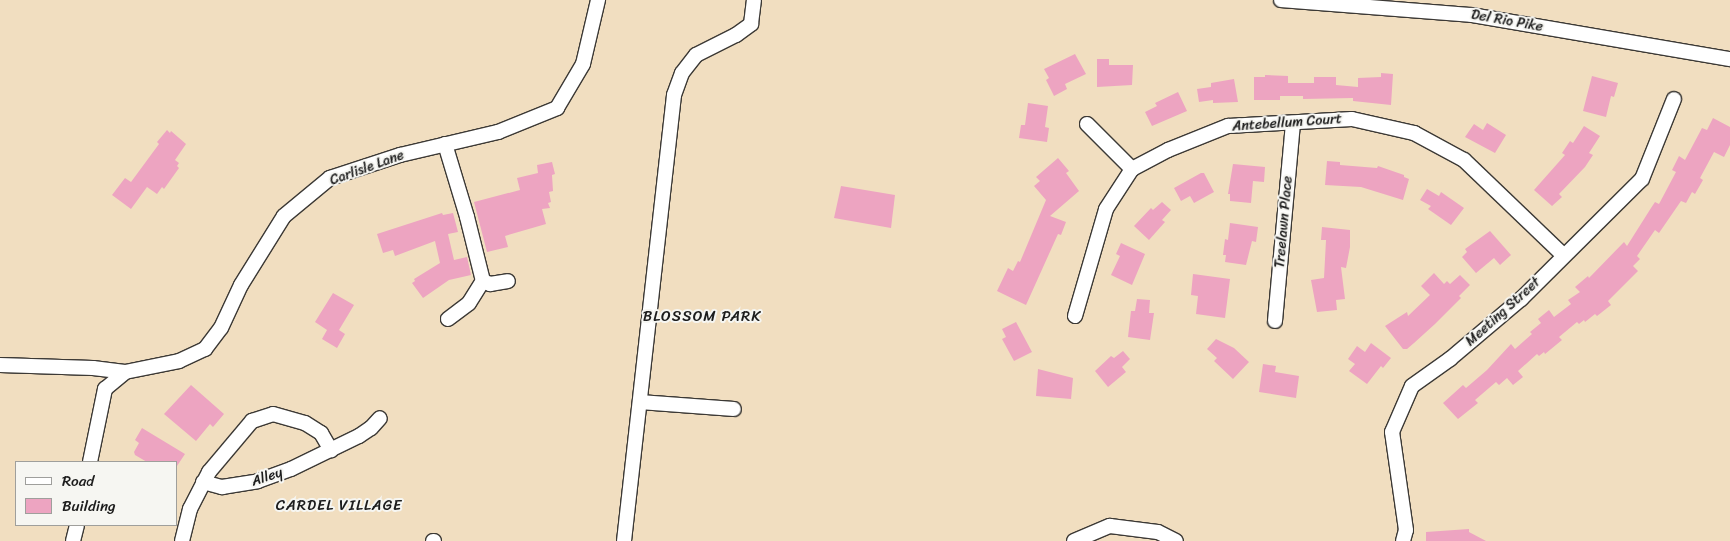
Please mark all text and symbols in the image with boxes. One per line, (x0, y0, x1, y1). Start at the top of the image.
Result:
street label: Del Rio Pike (1469, 6, 1545, 36)
street label: Antebellum Court (1232, 111, 1342, 135)
street label: Carlisle Lane (328, 147, 406, 189)
street label: Treelawn Place (1272, 175, 1296, 269)
street label: Meeting Street (1462, 274, 1544, 350)
district label: BLOSSOM PARK (642, 308, 762, 326)
legend (15, 461, 178, 526)
street label: Alley (249, 464, 285, 490)
text: Road (62, 468, 94, 494)
text: Building (62, 493, 116, 519)
district label: CARDEL VILLAGE (274, 497, 404, 515)

